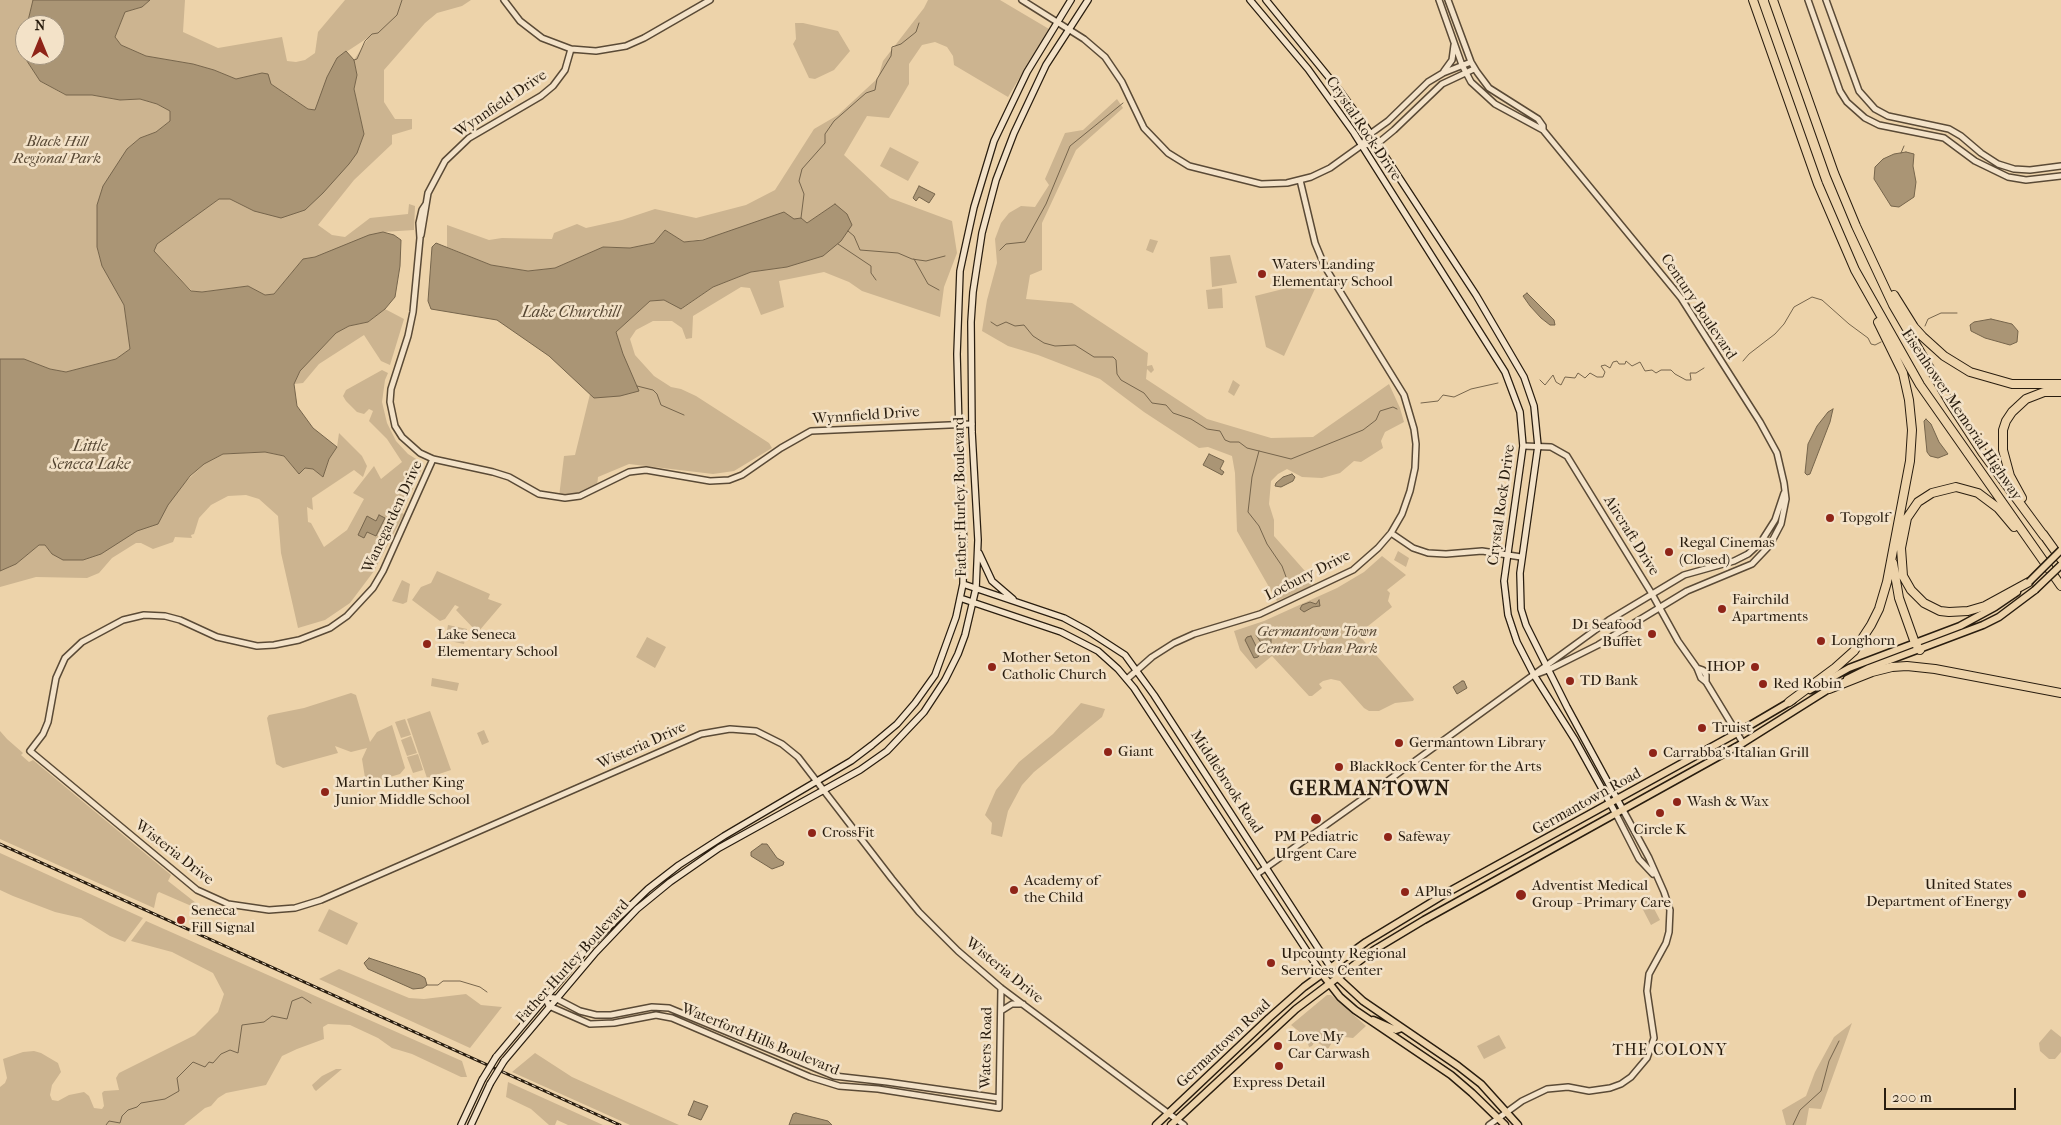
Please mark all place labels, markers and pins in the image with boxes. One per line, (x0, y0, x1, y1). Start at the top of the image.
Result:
place label: Waters Landing Elementary School (1272, 256, 1393, 291)
marker: Waters Landing Elementary School (1256, 268, 1268, 280)
place label: Topgolf (1840, 509, 1889, 527)
marker: Topgolf (1824, 512, 1836, 524)
place label: Regal Cinemas (Closed) (1679, 534, 1775, 569)
marker: Regal Cinemas (Closed) (1663, 546, 1675, 558)
place label: Fairchild Apartments (1732, 591, 1808, 626)
marker: Fairchild Apartments (1716, 603, 1728, 615)
place label: D1 Seafood Buffet (1572, 616, 1642, 651)
place label: Lake Seneca Elementary School (437, 626, 558, 661)
marker: D1 Seafood Buffet (1646, 628, 1658, 640)
place label: Longhorn (1831, 632, 1895, 650)
marker: Longhorn (1815, 635, 1827, 647)
marker: Lake Seneca Elementary School (421, 638, 433, 650)
place label: Mother Seton Catholic Church (1002, 649, 1107, 684)
place label: IHOP (1707, 658, 1745, 676)
marker: Mother Seton Catholic Church (986, 661, 998, 673)
marker: IHOP (1749, 661, 1761, 673)
place label: TD Bank (1580, 672, 1638, 690)
marker: TD Bank (1564, 675, 1576, 687)
place label: Red Robin (1773, 675, 1842, 693)
marker: Red Robin (1757, 678, 1769, 690)
place label: Truist (1712, 719, 1751, 737)
marker: Truist (1696, 722, 1708, 734)
place label: Germantown Library (1409, 734, 1546, 752)
marker: Germantown Library (1393, 737, 1405, 749)
place label: Giant (1118, 743, 1154, 761)
place label: Carrabba's Italian Grill (1663, 744, 1809, 762)
marker: Giant (1102, 746, 1114, 758)
marker: Carrabba's Italian Grill (1647, 747, 1659, 759)
place label: BlackRock Center for the Arts (1349, 758, 1542, 776)
marker: BlackRock Center for the Arts (1333, 761, 1345, 773)
place label: Martin Luther King Junior Middle School (335, 774, 470, 809)
marker: Martin Luther King Junior Middle School (319, 786, 331, 798)
place label: Wash & Wax (1687, 793, 1769, 811)
marker: Wash & Wax (1671, 796, 1683, 808)
marker: Circle K (1654, 807, 1666, 819)
marker: PM Pediatric Urgent Care (1309, 812, 1323, 826)
place label: Circle K (1634, 821, 1686, 839)
place label: CrossFit (822, 824, 875, 842)
marker: CrossFit (806, 827, 818, 839)
place label: PM Pediatric Urgent Care (1274, 828, 1358, 863)
place label: Safeway (1398, 828, 1450, 846)
marker: Safeway (1382, 831, 1394, 843)
place label: Academy of the Child (1024, 872, 1099, 907)
place label: United States Department of Energy (1866, 876, 2012, 911)
place label: Adventist Medical Group - Primary Care (1532, 877, 1671, 912)
place label: APlus (1415, 883, 1452, 901)
marker: Academy of the Child (1008, 884, 1020, 896)
marker: APlus (1399, 886, 1411, 898)
marker: Adventist Medical Group - Primary Care (1514, 888, 1528, 902)
marker: United States Department of Energy (2016, 888, 2028, 900)
place label: Seneca Fill Signal (191, 902, 255, 937)
marker: Seneca Fill Signal (175, 914, 187, 926)
place label: Upcounty Regional Services Center (1281, 945, 1406, 980)
marker: Upcounty Regional Services Center (1265, 957, 1277, 969)
place label: Love My Car Carwash (1288, 1028, 1370, 1063)
marker: Love My Car Carwash (1272, 1040, 1284, 1052)
marker: Express Detail (1273, 1060, 1285, 1072)
place label: Express Detail (1233, 1074, 1325, 1092)

